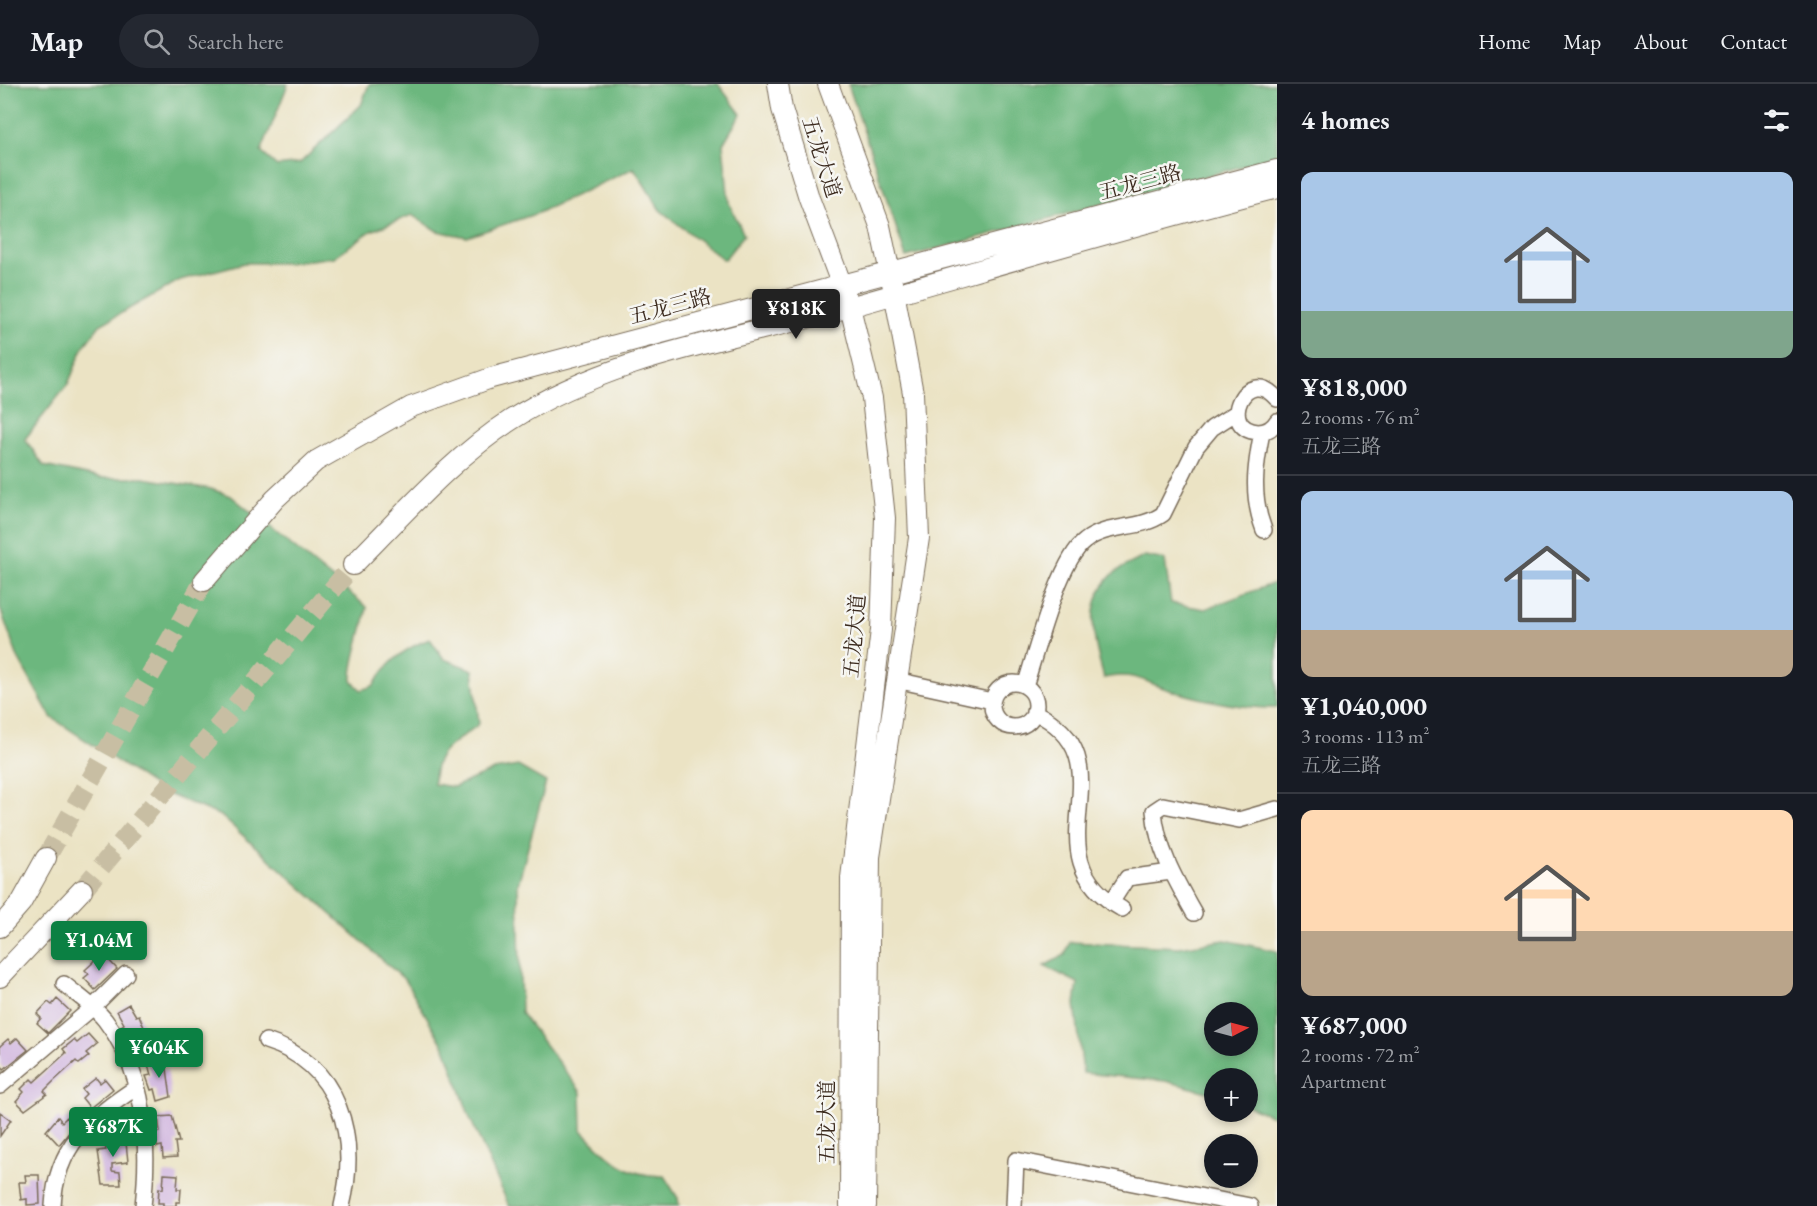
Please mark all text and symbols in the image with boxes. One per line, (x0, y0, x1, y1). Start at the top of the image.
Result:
search box (119, 14, 539, 68)
text: Map (30, 23, 83, 59)
icon: search (140, 25, 173, 58)
text: Search here (188, 27, 283, 56)
text: Home (1478, 28, 1530, 55)
text: Map (1563, 28, 1601, 55)
text: About (1634, 28, 1687, 55)
text: Contact (1720, 28, 1787, 55)
text: 4 homes (1301, 103, 1390, 137)
icon: filters (1760, 104, 1793, 137)
street label: 五龙大道 (796, 113, 848, 201)
street label: 五龙三路 (1096, 158, 1184, 206)
icon: home (1493, 211, 1601, 319)
street label: 五龙三路 (626, 282, 714, 330)
pin: ¥818K (754, 289, 838, 340)
text: ¥818K (766, 295, 826, 321)
text: ¥818,000 (1301, 370, 1407, 404)
text: 2 rooms · 76 m² (1301, 404, 1420, 430)
text: 五龙三路 (1301, 433, 1381, 459)
icon: home (1493, 530, 1601, 638)
street label: 五龙大道 (837, 593, 871, 679)
text: ¥1,040,000 (1301, 689, 1427, 723)
text: 3 rooms · 113 m² (1301, 723, 1429, 749)
text: 五龙三路 (1301, 752, 1381, 778)
icon: home (1493, 849, 1601, 957)
pin: ¥1.04M (50, 921, 148, 972)
text: ¥1.04M (65, 927, 133, 953)
north arrow (1204, 1002, 1258, 1056)
map controls (1204, 1002, 1258, 1188)
text: ¥687,000 (1301, 1008, 1407, 1042)
pin: ¥604K (117, 1028, 201, 1079)
text: ¥604K (129, 1034, 189, 1060)
text: 2 rooms · 72 m² (1301, 1042, 1420, 1068)
button: + (1204, 1068, 1258, 1122)
text: Apartment (1301, 1068, 1386, 1094)
street label: 五龙大道 (813, 1080, 840, 1164)
pin: ¥687K (71, 1107, 155, 1158)
text: ¥687K (83, 1113, 143, 1139)
button: − (1204, 1134, 1258, 1188)

